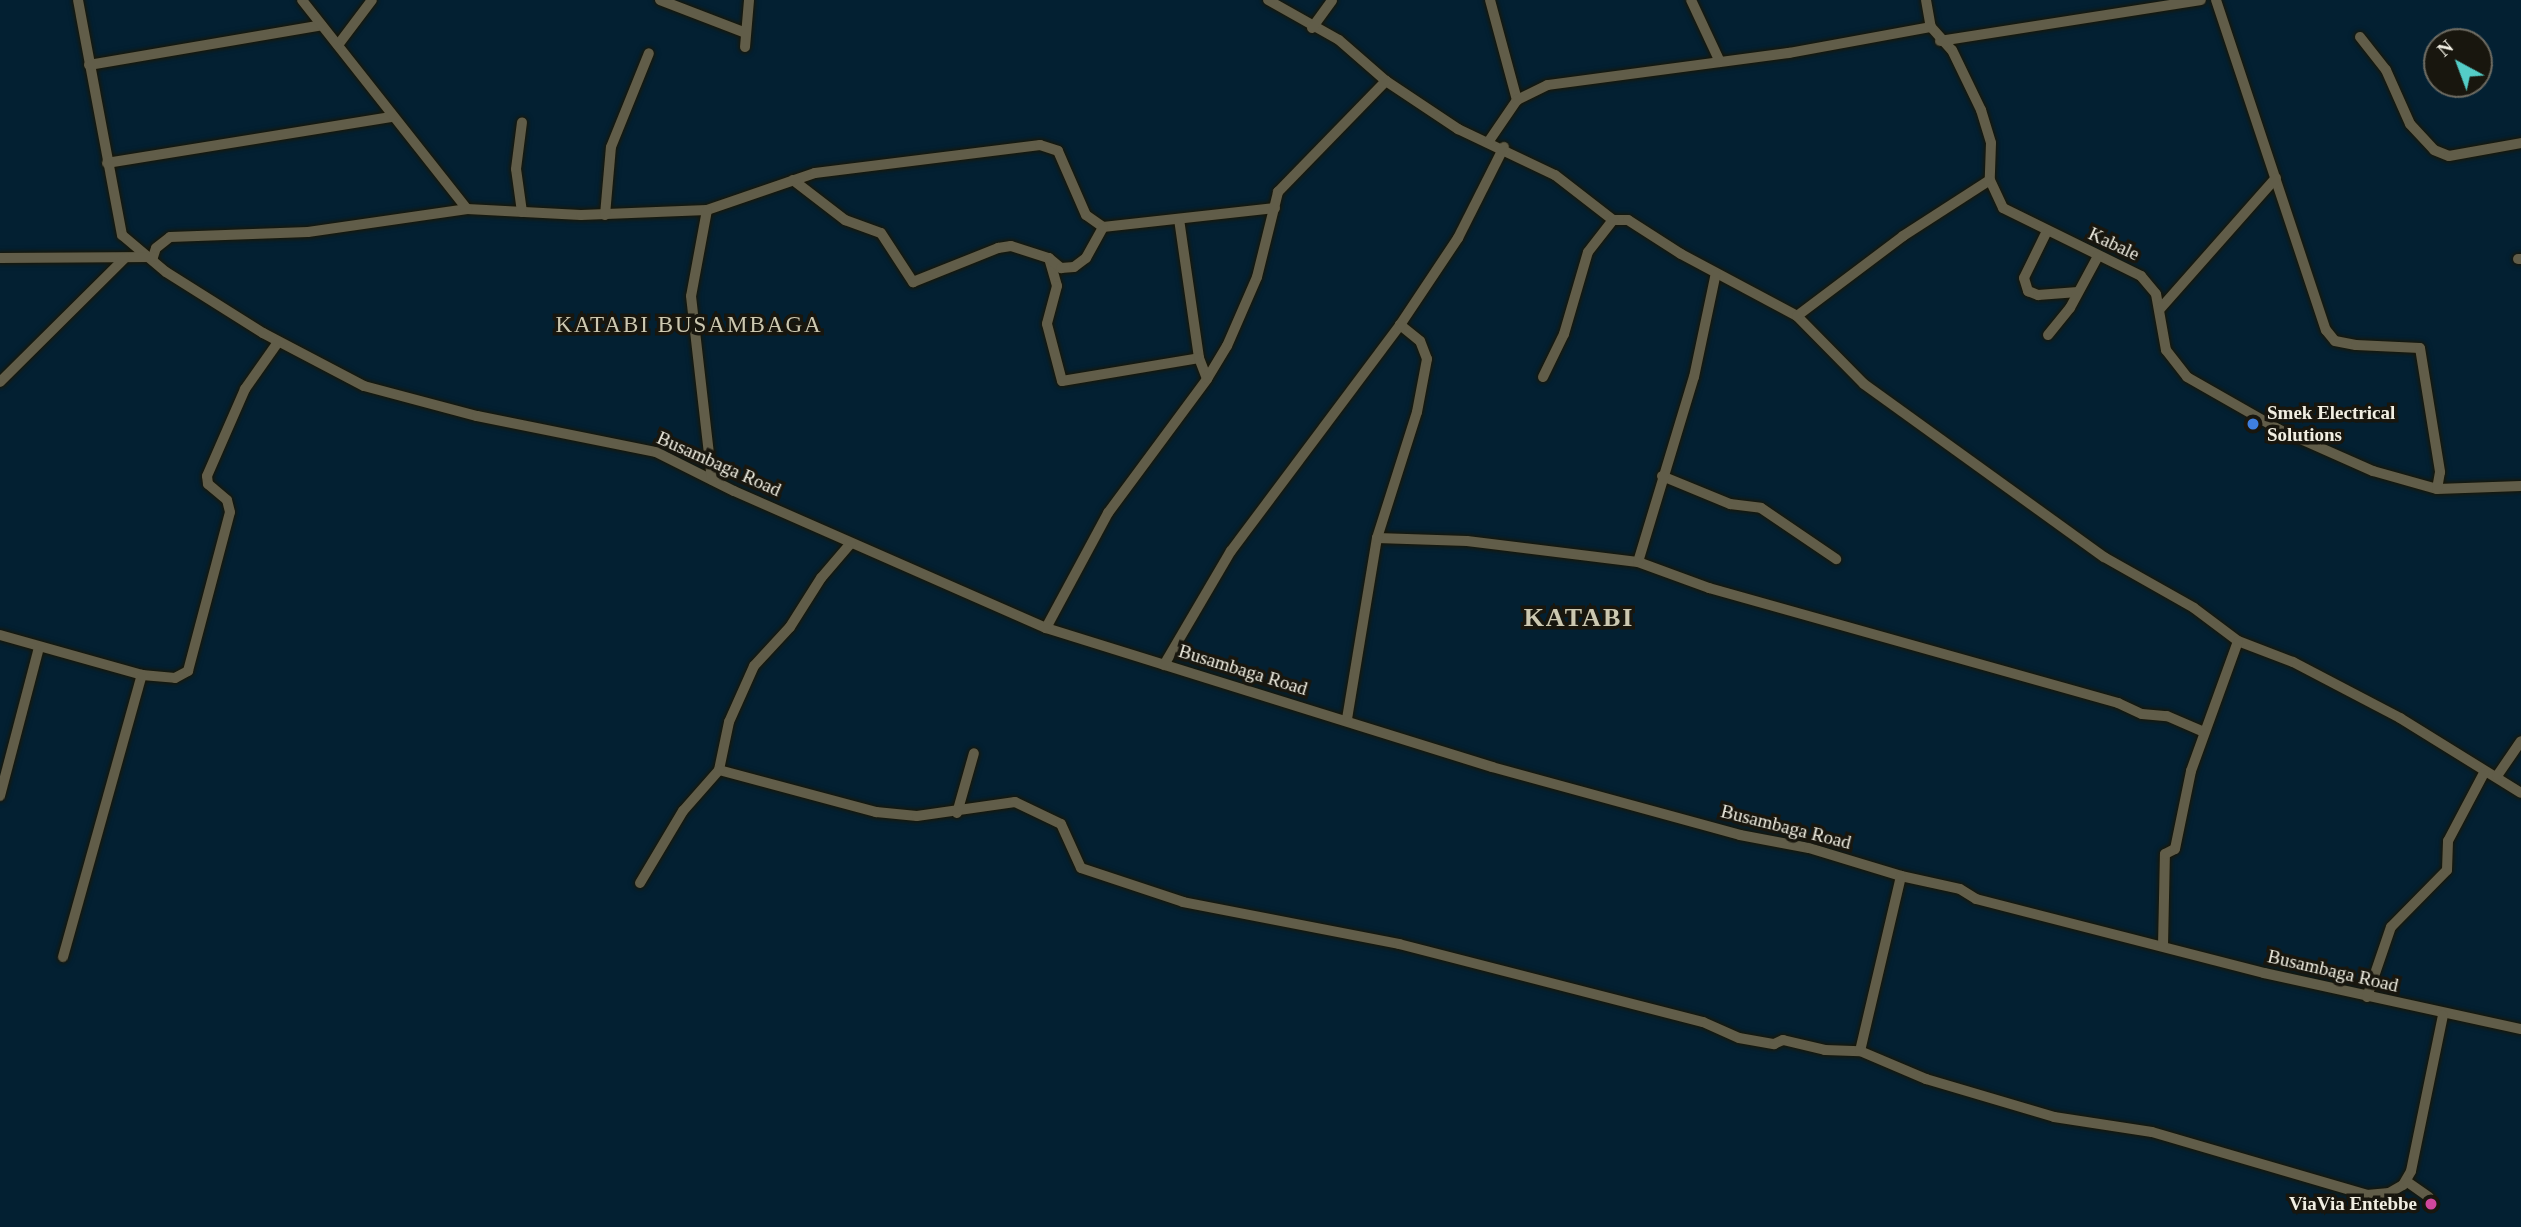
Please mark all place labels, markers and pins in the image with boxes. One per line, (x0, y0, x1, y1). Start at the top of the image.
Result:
place label: Smek Electrical Solutions (2267, 402, 2395, 446)
marker: Smek Electrical Solutions (2245, 416, 2261, 432)
place label: ViaVia Entebbe (2289, 1193, 2417, 1215)
marker: ViaVia Entebbe (2423, 1196, 2439, 1212)

